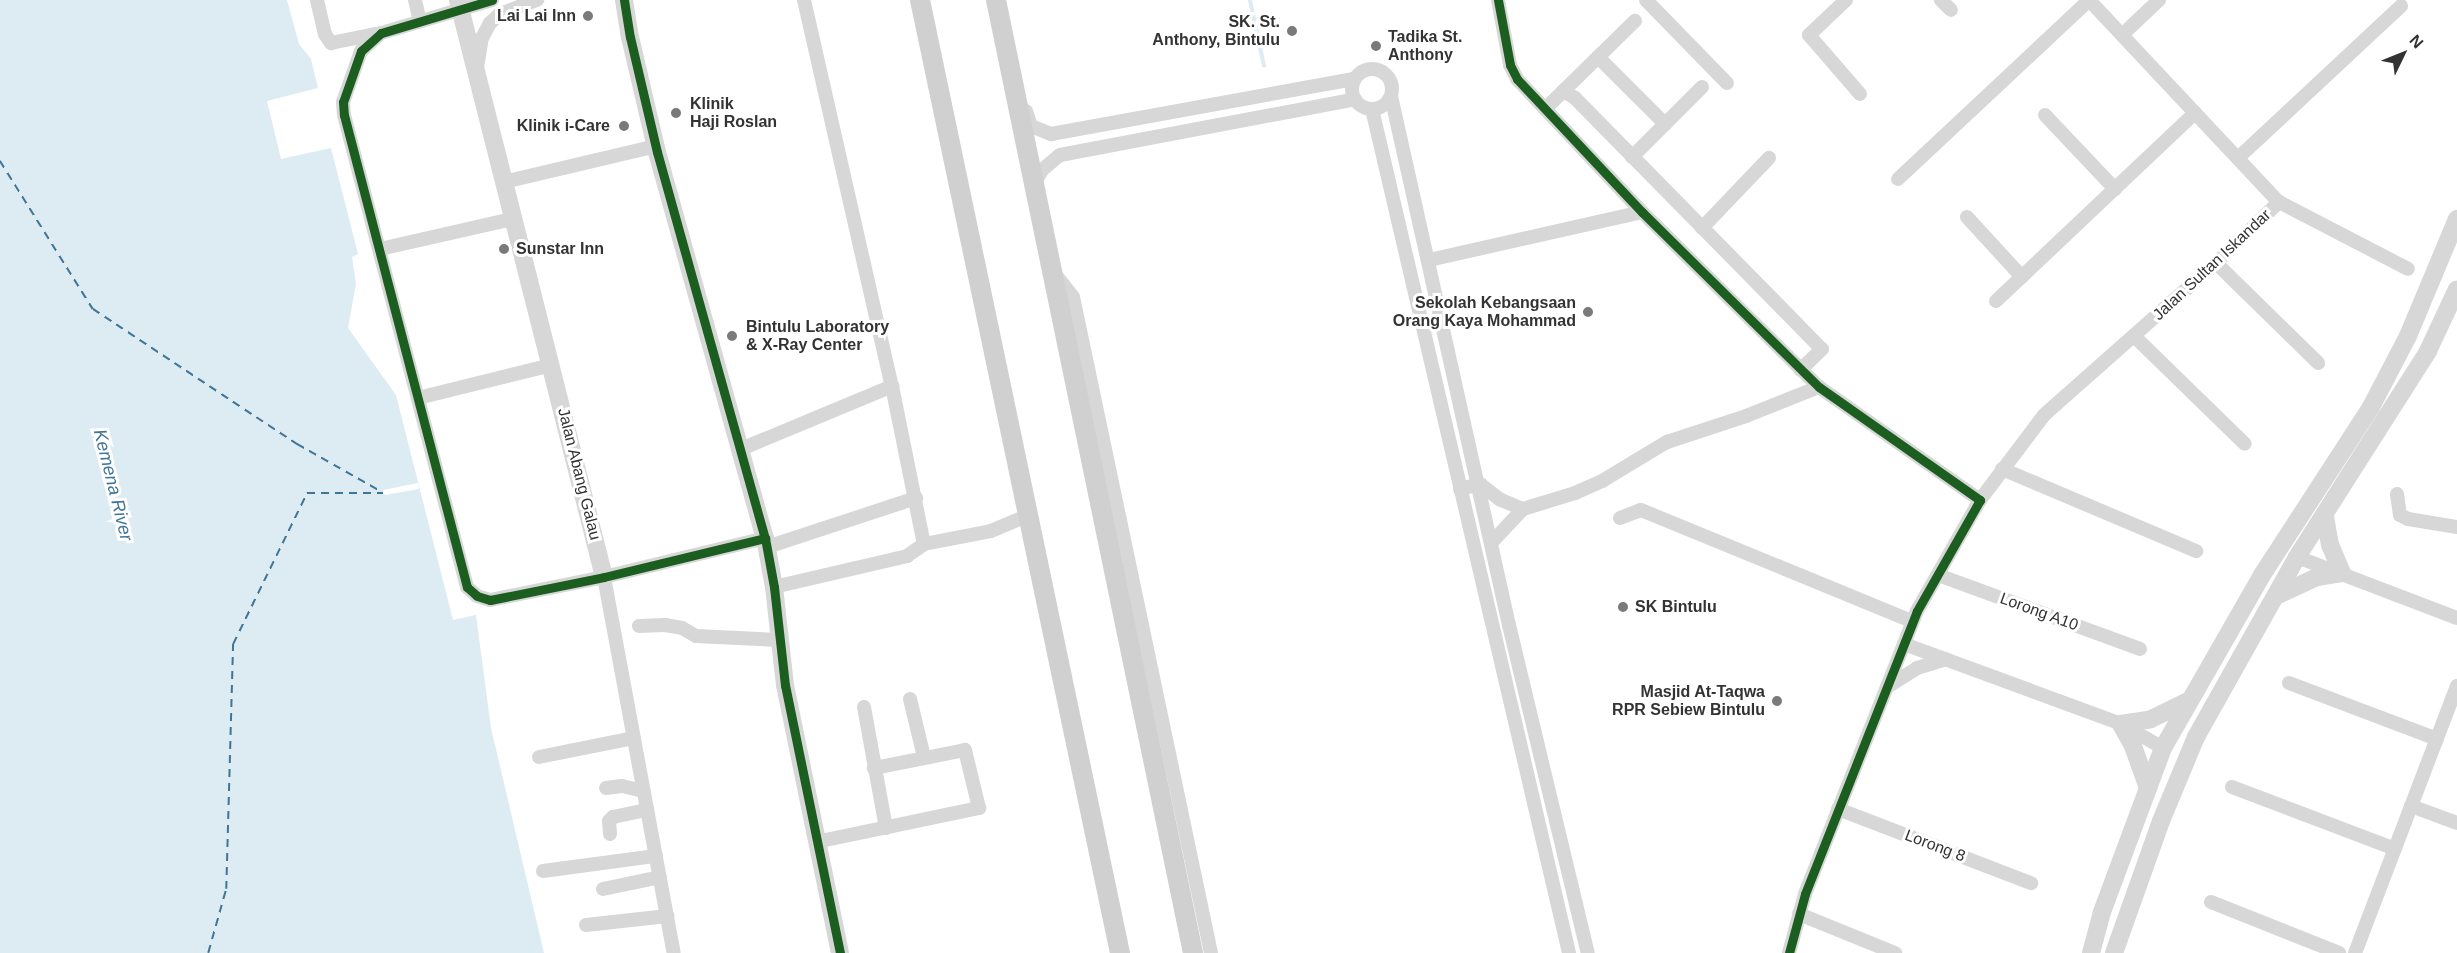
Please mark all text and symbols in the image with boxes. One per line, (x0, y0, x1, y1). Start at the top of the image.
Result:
place label: Lai Lai Inn (497, 6, 576, 26)
marker: Lai Lai Inn (581, 9, 595, 23)
place label: SK. St. Anthony, Bintulu (1152, 12, 1280, 50)
marker: SK. St. Anthony, Bintulu (1285, 24, 1299, 38)
north arrow (2373, 24, 2433, 84)
place label: Tadika St. Anthony (1388, 27, 1462, 65)
text: N (2406, 31, 2427, 51)
marker: Tadika St. Anthony (1369, 39, 1383, 53)
place label: Klinik Haji Roslan (690, 94, 777, 132)
marker: Klinik Haji Roslan (667, 104, 685, 122)
place label: Klinik i-Care (517, 116, 610, 136)
marker: Klinik i-Care (615, 117, 633, 135)
street label: Jalan Sultan Iskandar (2149, 206, 2275, 324)
place label: Sunstar Inn (516, 239, 604, 259)
marker: Sunstar Inn (497, 242, 511, 256)
place label: Sekolah Kebangsaan Orang Kaya Mohammad (1393, 293, 1576, 331)
marker: Sekolah Kebangsaan Orang Kaya Mohammad (1581, 305, 1595, 319)
place label: Bintulu Laboratory & X-Ray Center (746, 317, 889, 355)
marker: Bintulu Laboratory & X-Ray Center (723, 327, 741, 345)
street label: Jalan Abang Galau (553, 406, 605, 542)
water label: Kemena River (89, 427, 137, 543)
street label: Lorong A10 (1997, 589, 2081, 635)
place label: SK Bintulu (1635, 597, 1717, 617)
marker: SK Bintulu (1616, 600, 1630, 614)
place label: Masjid At-Taqwa RPR Sebiew Bintulu (1612, 682, 1765, 720)
marker: Masjid At-Taqwa RPR Sebiew Bintulu (1770, 694, 1784, 708)
street label: Lorong 8 (1902, 826, 1968, 866)

